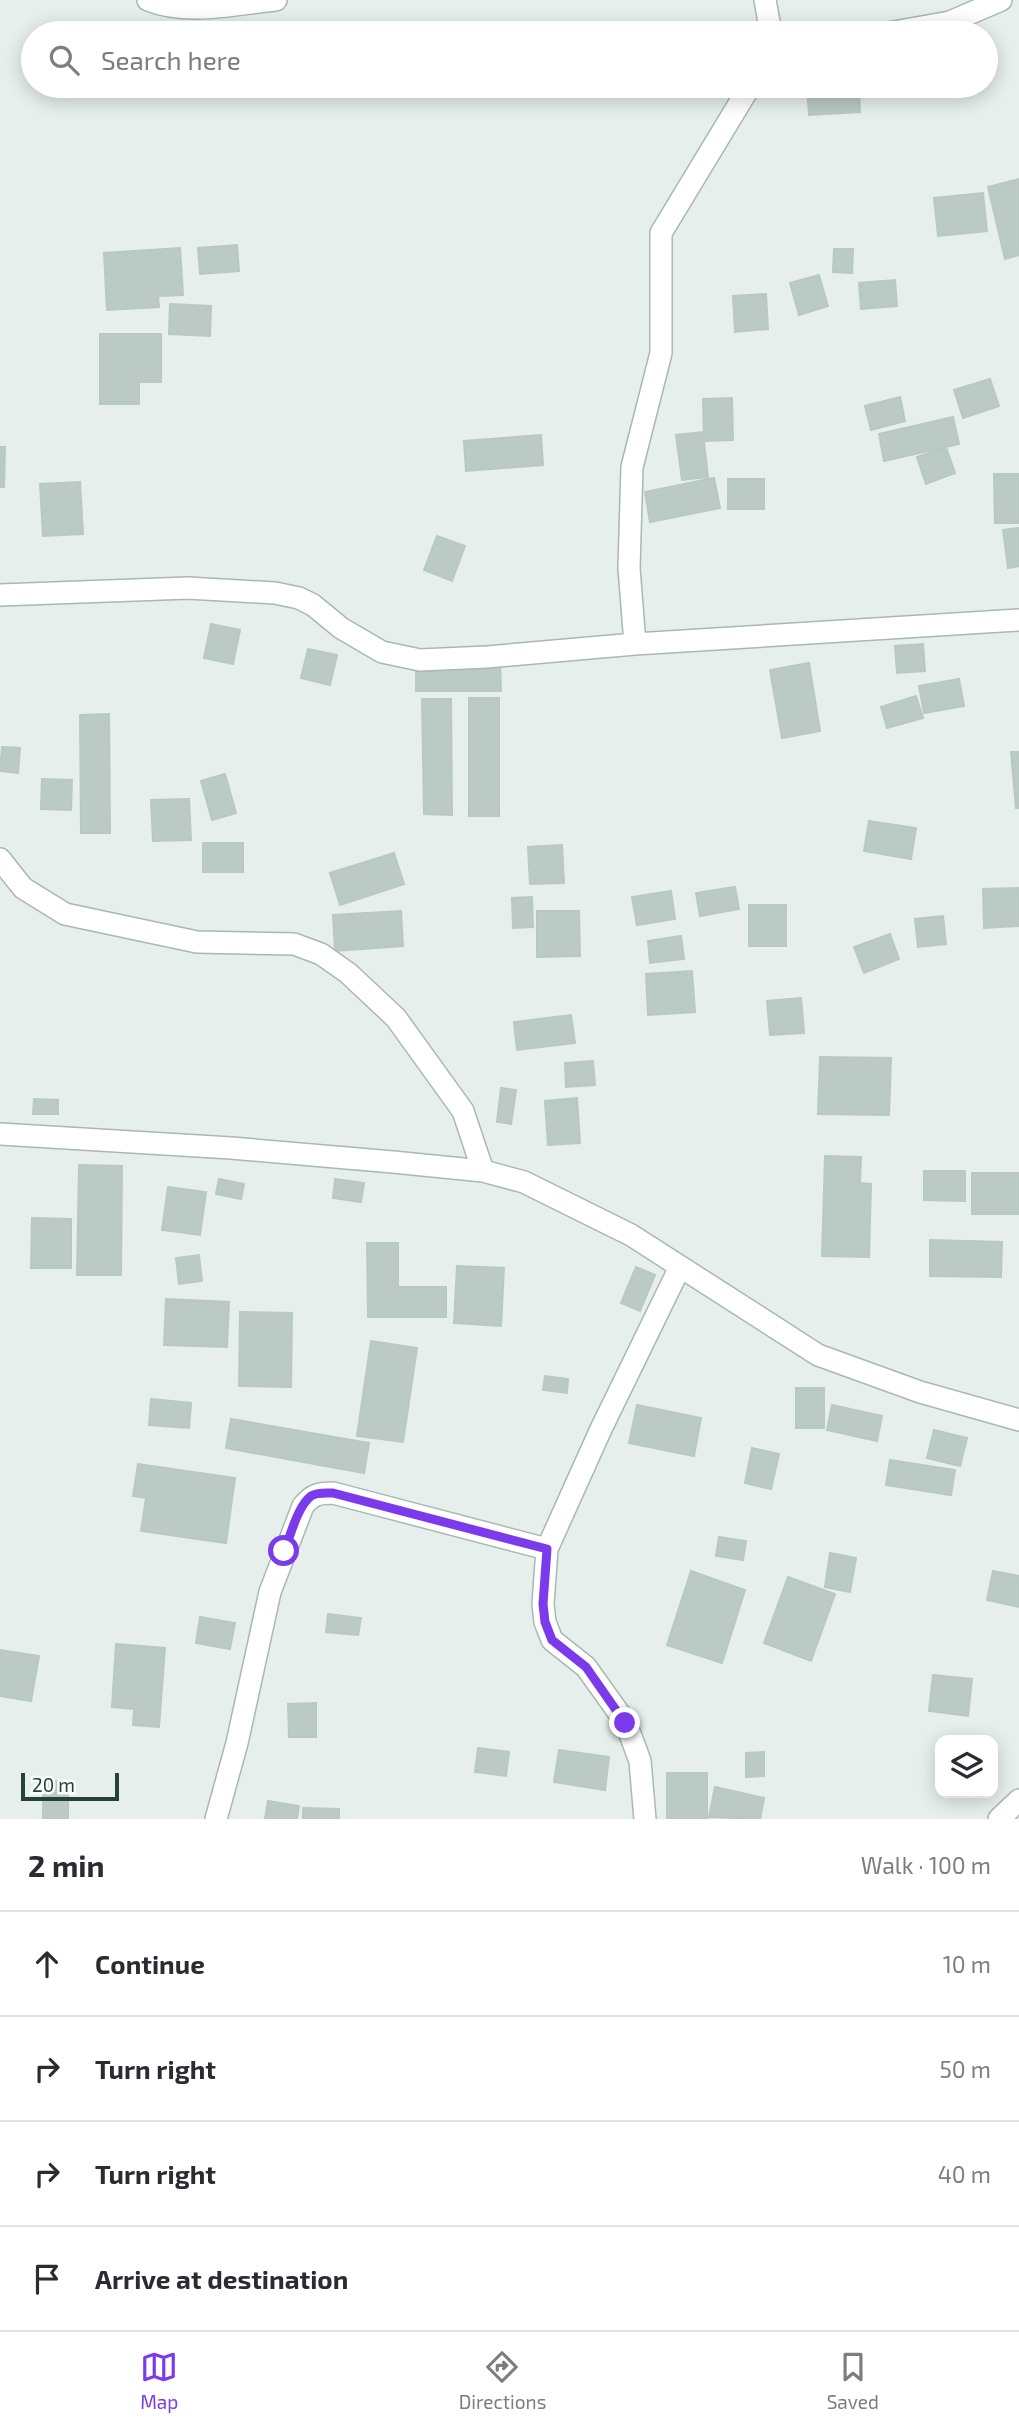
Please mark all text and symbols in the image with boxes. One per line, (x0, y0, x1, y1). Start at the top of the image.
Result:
search box (21, 21, 998, 98)
icon: search (45, 41, 83, 79)
text: Search here (101, 44, 241, 75)
route start (268, 1535, 299, 1566)
route end (609, 1707, 640, 1738)
map controls (935, 1735, 998, 1798)
button: layers (935, 1735, 998, 1798)
scale bar (21, 1770, 119, 1802)
text: 20 m (32, 1773, 75, 1796)
text: 2 min (28, 1847, 105, 1883)
text: Walk · 100 m (861, 1851, 991, 1879)
icon: ahead (28, 1945, 66, 1983)
text: Continue (95, 1948, 205, 1979)
text: 10 m (943, 1950, 991, 1978)
icon: right (28, 2050, 66, 2088)
text: Turn right (95, 2053, 216, 2084)
text: 50 m (940, 2055, 991, 2083)
icon: right (28, 2155, 66, 2193)
text: Turn right (95, 2158, 216, 2189)
text: 40 m (938, 2160, 991, 2188)
icon: arrive (28, 2260, 66, 2298)
text: Arrive at destination (95, 2263, 348, 2294)
tab: Map (140, 2348, 178, 2413)
tab: Directions (459, 2348, 546, 2413)
tab: Saved (827, 2348, 879, 2413)

